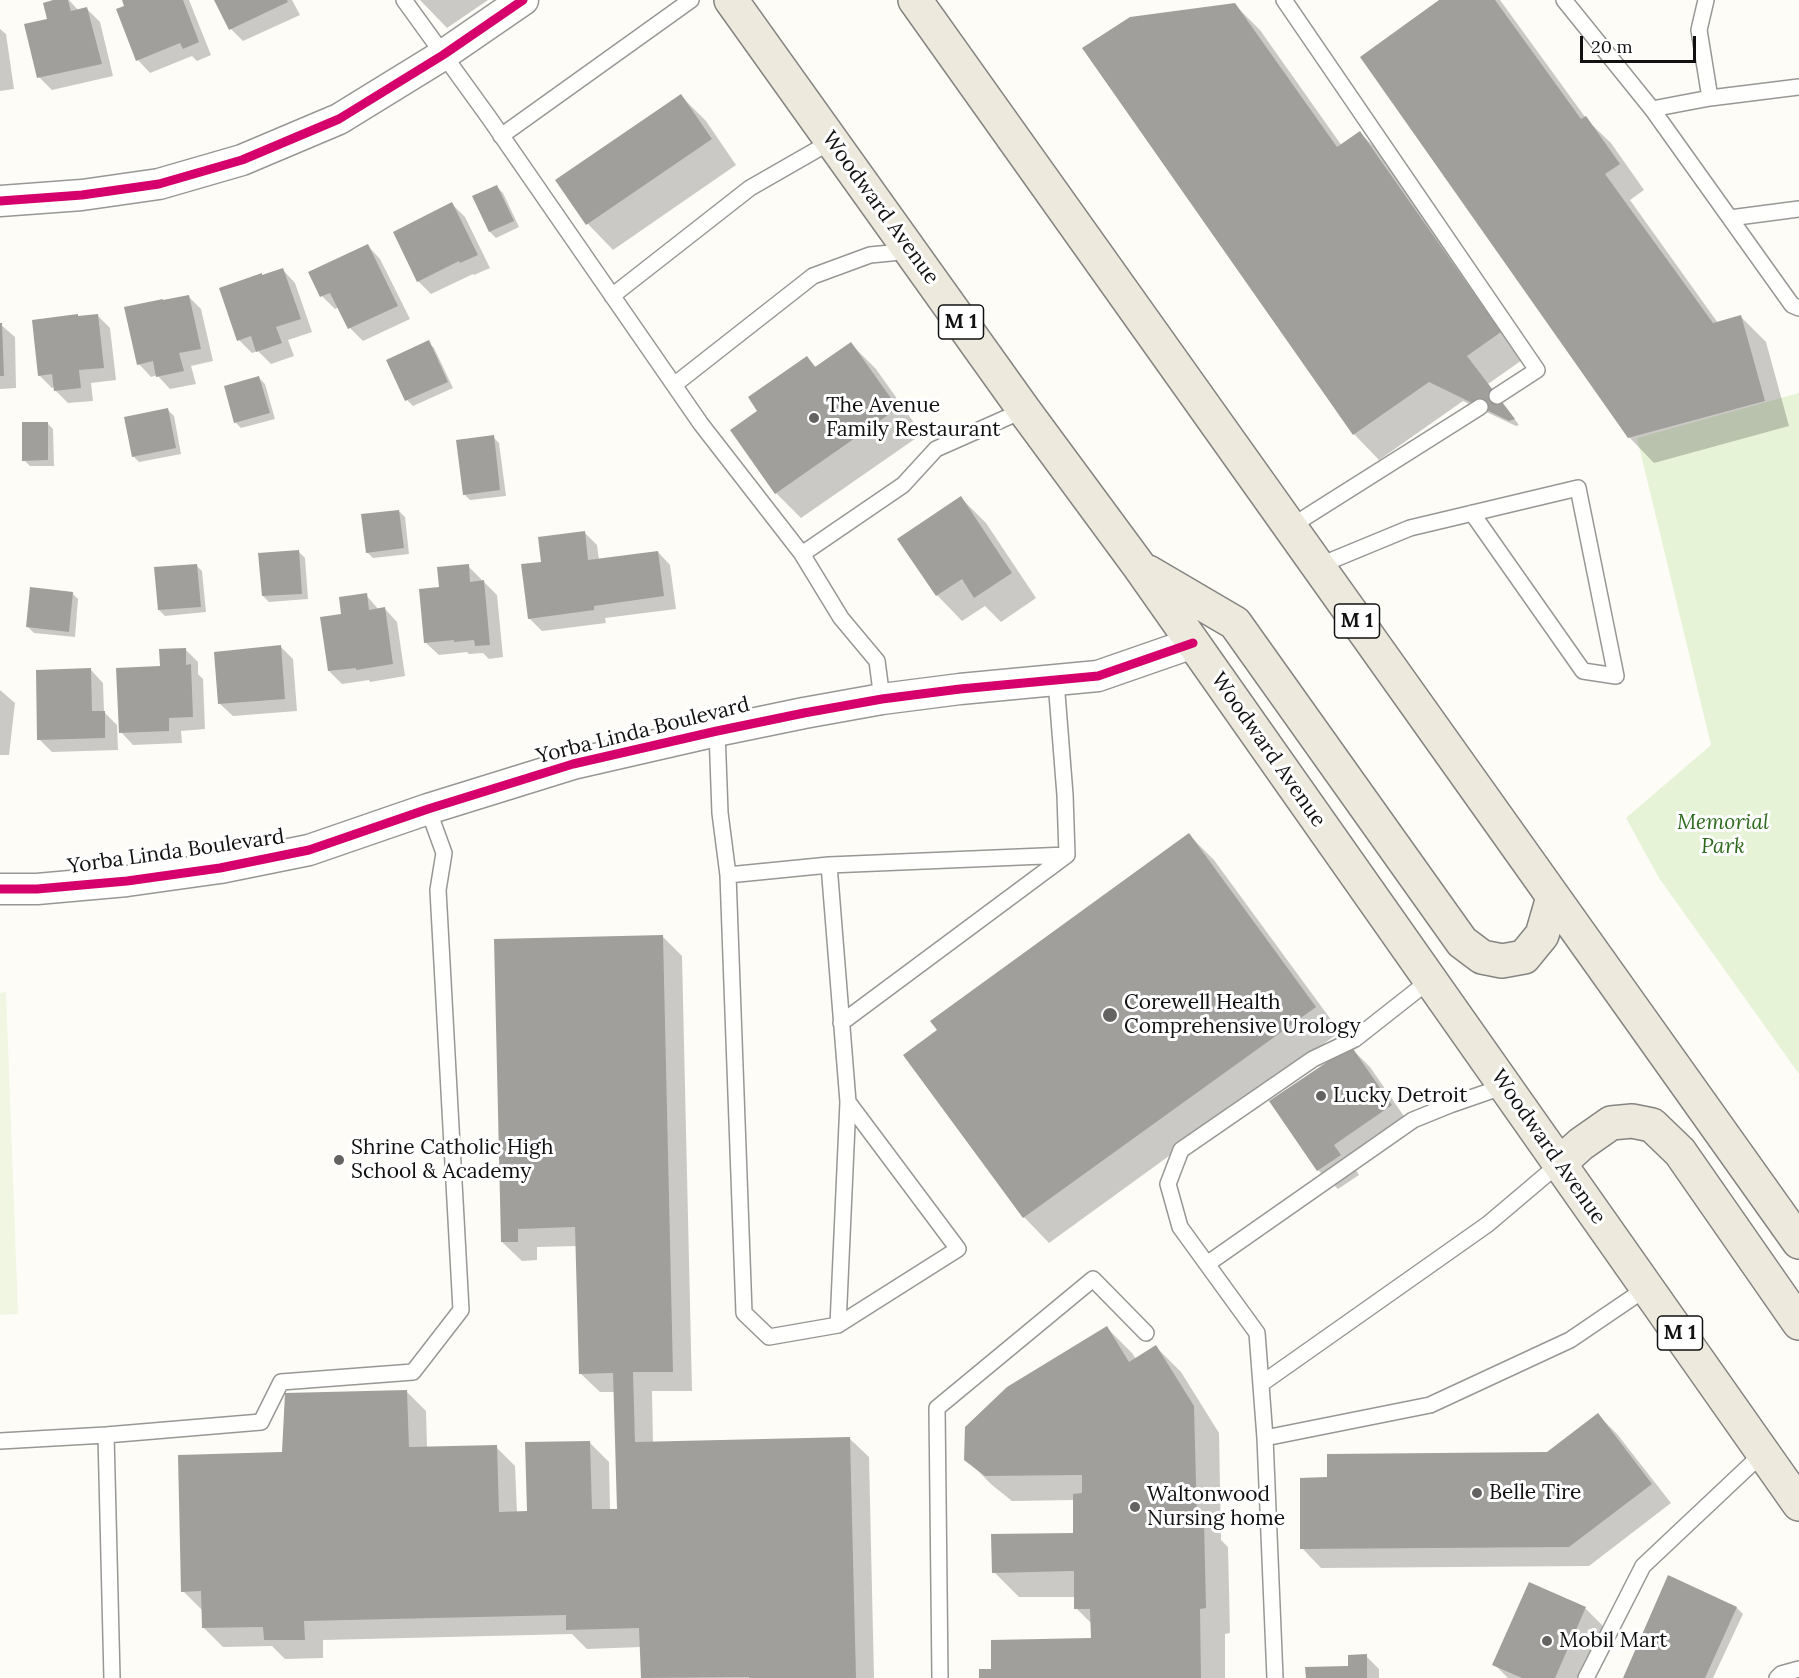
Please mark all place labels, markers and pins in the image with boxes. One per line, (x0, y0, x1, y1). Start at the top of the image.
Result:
place label: The Avenue Family Restaurant (826, 393, 1000, 443)
marker: The Avenue Family Restaurant (807, 411, 821, 425)
place label: Corewell Health Comprehensive Urology (1124, 990, 1360, 1040)
marker: Corewell Health Comprehensive Urology (1101, 1006, 1119, 1024)
place label: Lucky Detroit (1333, 1083, 1467, 1109)
marker: Lucky Detroit (1314, 1089, 1328, 1103)
place label: Shrine Catholic High School & Academy (351, 1135, 554, 1185)
marker: Shrine Catholic High School & Academy (332, 1153, 346, 1167)
place label: Belle Tire (1489, 1480, 1581, 1506)
place label: Waltonwood Nursing home (1147, 1482, 1285, 1532)
marker: Belle Tire (1470, 1486, 1484, 1500)
marker: Waltonwood Nursing home (1128, 1500, 1142, 1514)
place label: Mobil Mart (1559, 1628, 1667, 1654)
marker: Mobil Mart (1540, 1634, 1554, 1648)

